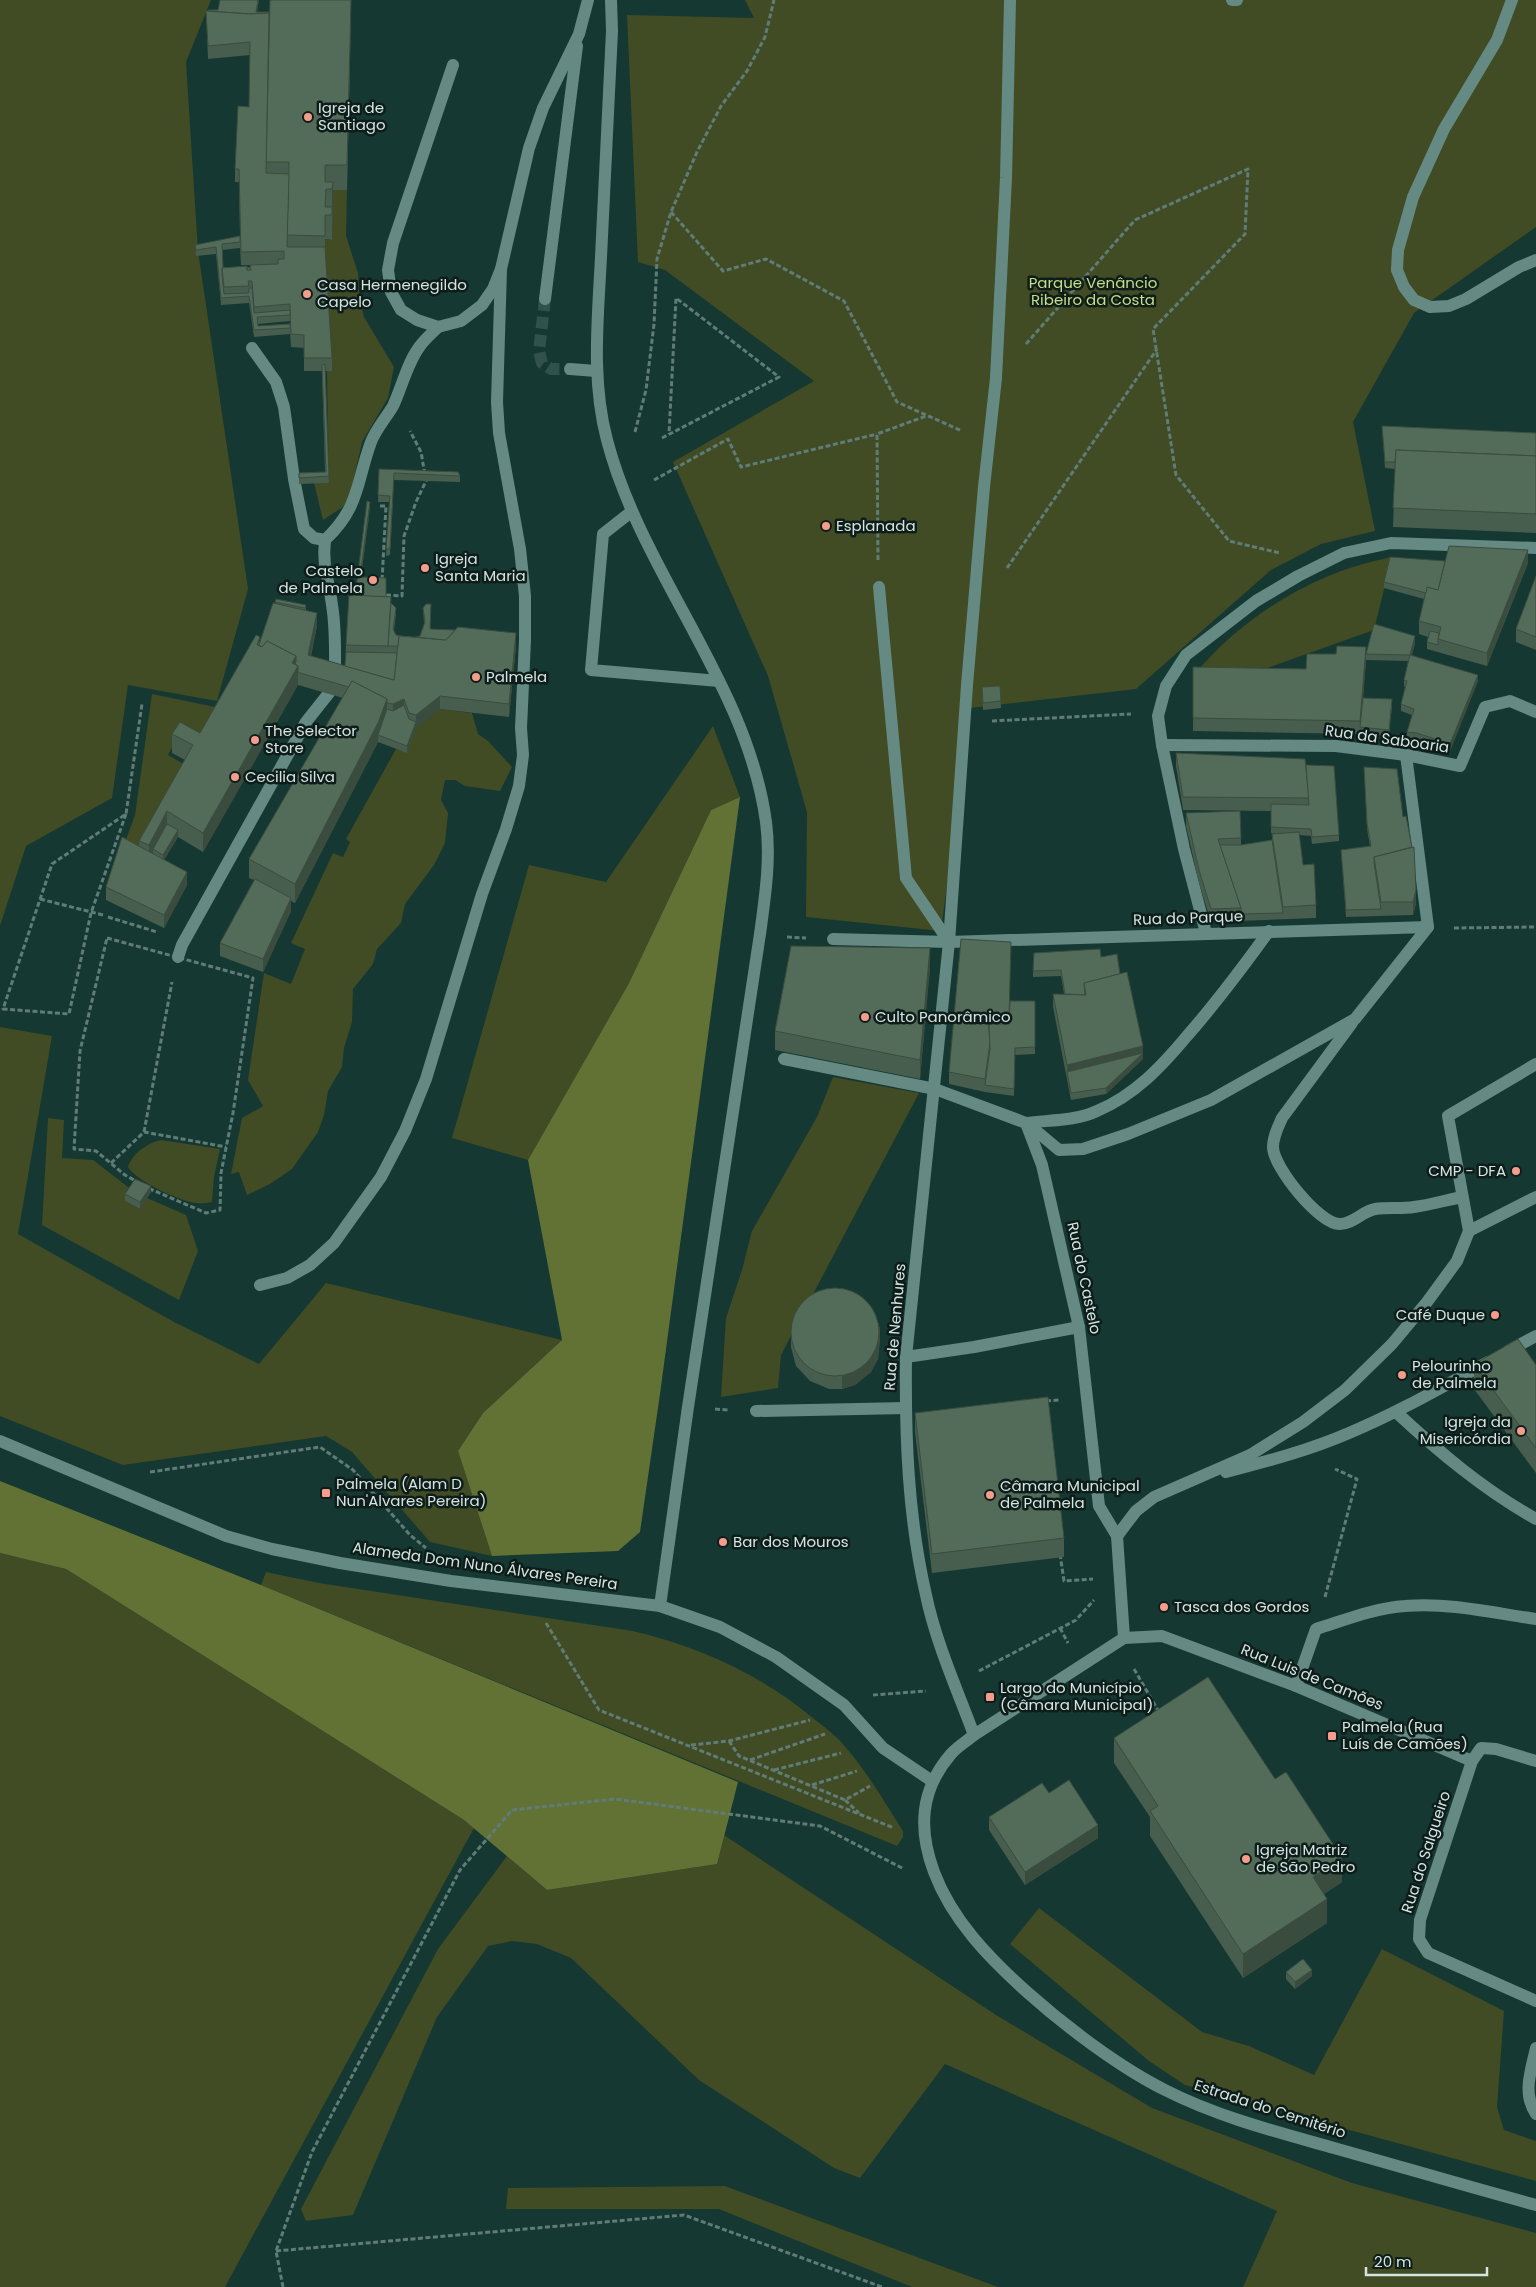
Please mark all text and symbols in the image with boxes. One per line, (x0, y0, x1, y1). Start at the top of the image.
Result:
place label: Igreja de Santiago (318, 97, 386, 135)
marker: Igreja de Santiago (302, 111, 314, 123)
park label: Parque Venâncio Ribeiro da Costa (1029, 272, 1157, 310)
place label: Casa Hermenegildo Capelo (317, 274, 467, 312)
marker: Casa Hermenegildo Capelo (301, 288, 313, 300)
place label: Esplanada (836, 515, 916, 536)
marker: Esplanada (820, 520, 832, 532)
place label: Igreja Santa Maria (435, 548, 526, 586)
place label: Castelo de Palmela (278, 560, 363, 598)
marker: Igreja Santa Maria (419, 562, 431, 574)
marker: Castelo de Palmela (367, 574, 379, 586)
place label: Palmela (486, 666, 547, 687)
marker: Palmela (470, 671, 482, 683)
street label: Rua da Saboaria (1324, 719, 1451, 758)
place label: The Selector Store (265, 720, 357, 758)
marker: The Selector Store (249, 734, 261, 746)
place label: Cecilia Silva (245, 766, 335, 787)
marker: Cecilia Silva (229, 771, 241, 783)
street label: Rua do Parque (1133, 905, 1243, 930)
place label: Culto Panorâmico (875, 1006, 1011, 1027)
marker: Culto Panorâmico (859, 1011, 871, 1023)
place label: CMP - DFA (1428, 1160, 1506, 1181)
marker: CMP - DFA (1510, 1165, 1522, 1177)
street label: Rua do Castelo (1062, 1220, 1107, 1336)
street label: Rua de Nenhures (878, 1262, 911, 1391)
place label: Café Duque (1396, 1304, 1485, 1325)
marker: Café Duque (1489, 1309, 1501, 1321)
place label: Pelourinho de Palmela (1412, 1355, 1497, 1393)
marker: Pelourinho de Palmela (1396, 1369, 1408, 1381)
place label: Igreja da Misericórdia (1420, 1411, 1511, 1449)
marker: Igreja da Misericórdia (1515, 1425, 1527, 1437)
place label: Palmela (Alam D Nun'Alvares Pereira) (336, 1473, 486, 1511)
place label: Câmara Municipal de Palmela (1000, 1475, 1140, 1513)
marker: Palmela (Alam D Nun'Alvares Pereira) (320, 1487, 332, 1499)
marker: Câmara Municipal de Palmela (984, 1489, 996, 1501)
place label: Bar dos Mouros (733, 1531, 849, 1552)
marker: Bar dos Mouros (717, 1536, 729, 1548)
street label: Alameda Dom Nuno Álvares Pereira (351, 1537, 619, 1595)
place label: Tasca dos Gordos (1174, 1596, 1310, 1617)
marker: Tasca dos Gordos (1158, 1601, 1170, 1613)
street label: Rua Luis de Camões (1238, 1638, 1387, 1715)
place label: Largo do Município (Câmara Municipal) (1000, 1677, 1153, 1715)
marker: Largo do Município (Câmara Municipal) (984, 1691, 996, 1703)
place label: Palmela (Rua Luís de Camões) (1342, 1716, 1468, 1754)
marker: Palmela (Rua Luís de Camões) (1326, 1730, 1338, 1742)
street label: Rua do Salgueiro (1396, 1788, 1455, 1916)
place label: Igreja Matriz de São Pedro (1256, 1839, 1355, 1877)
marker: Igreja Matriz de São Pedro (1240, 1853, 1252, 1865)
street label: Estrada do Cemitério (1192, 2074, 1349, 2143)
scale bar (1366, 2244, 1487, 2276)
text: 20 m (1374, 2251, 1412, 2272)

